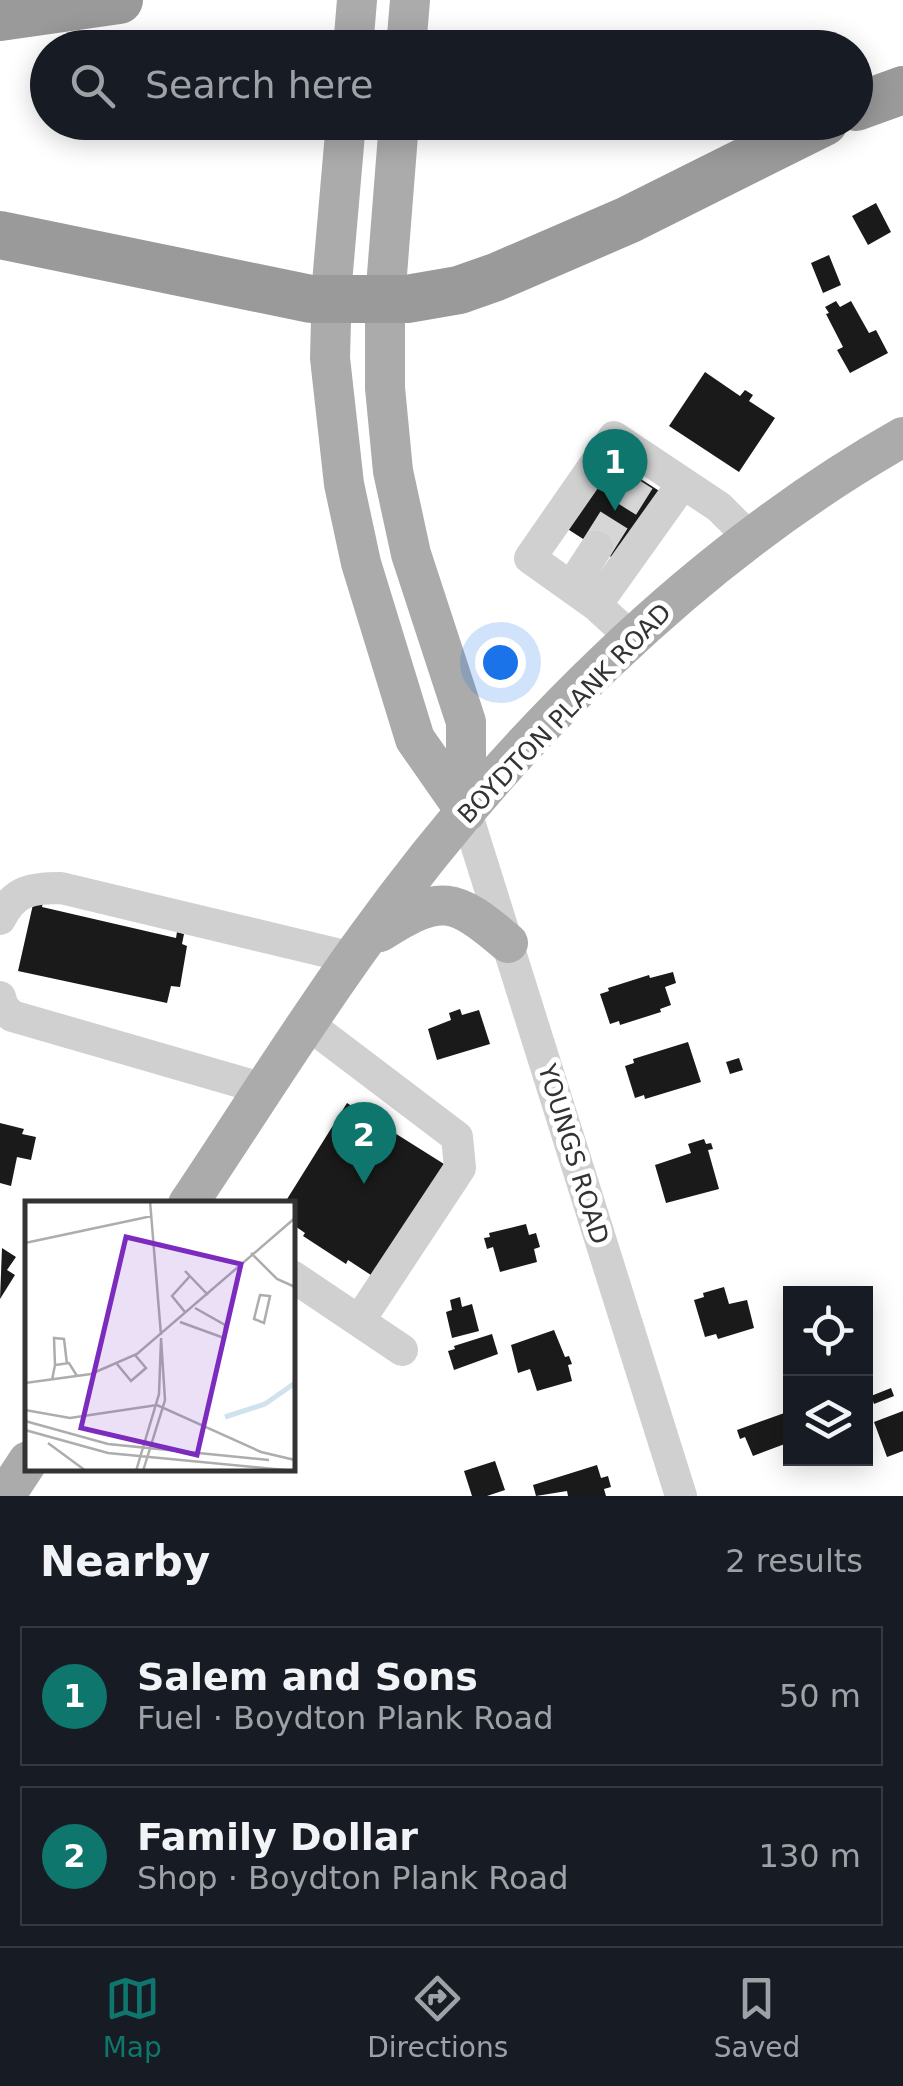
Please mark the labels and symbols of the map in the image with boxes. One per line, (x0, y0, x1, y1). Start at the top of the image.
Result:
pin: 1 (582, 428, 648, 511)
street label: BOYDTON PLANK ROAD (452, 598, 677, 829)
your location (475, 637, 526, 688)
street label: YOUNGS ROAD (532, 1060, 615, 1248)
pin: 2 (332, 1102, 396, 1184)
inset map (25, 1201, 295, 1471)

